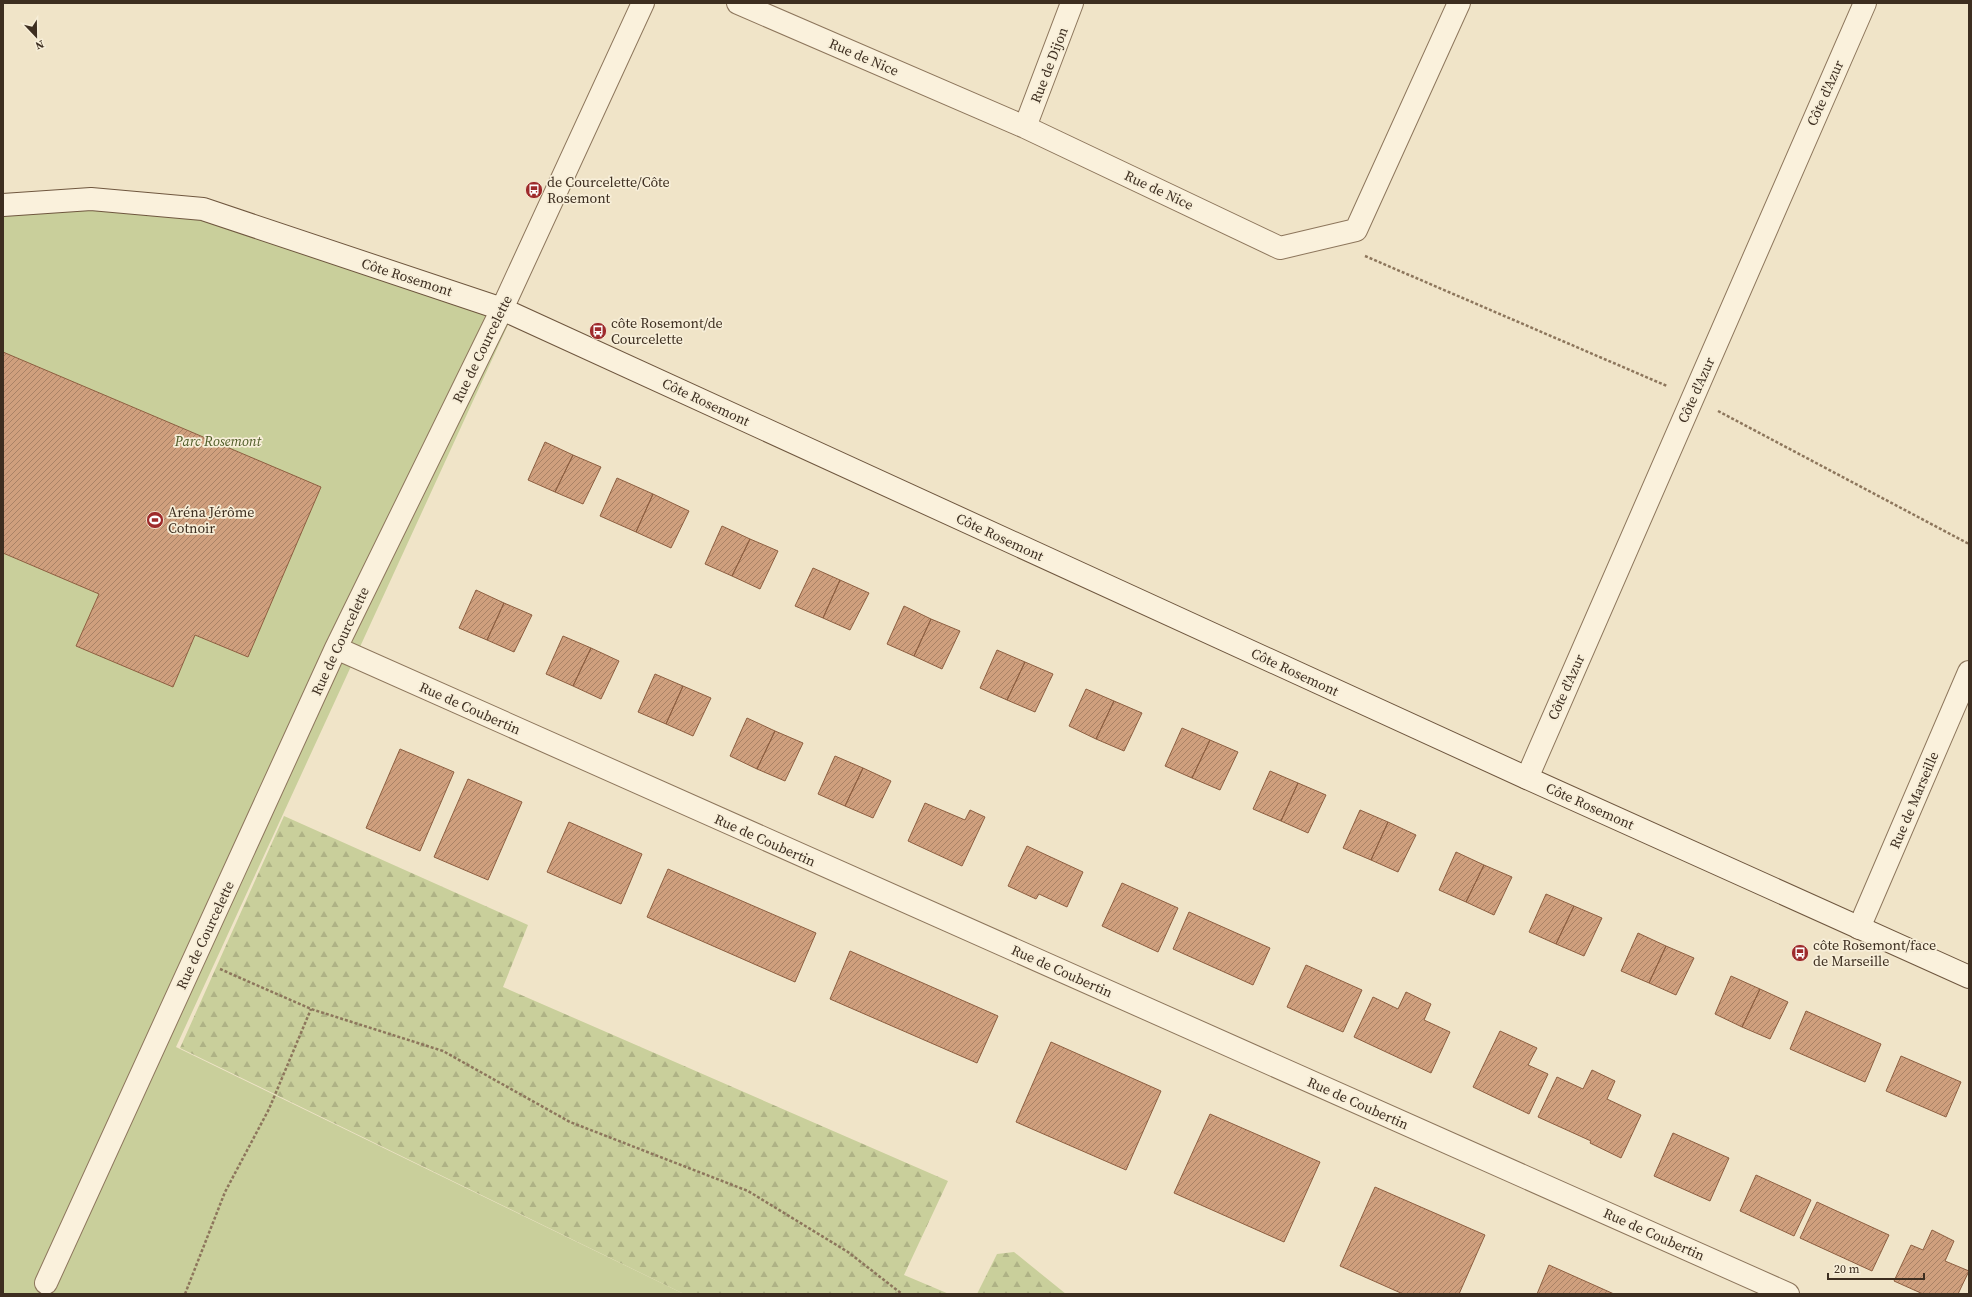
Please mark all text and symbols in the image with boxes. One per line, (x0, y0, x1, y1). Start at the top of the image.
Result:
north arrow (16, 16, 56, 56)
street label: Rue de Dijon (1025, 24, 1073, 106)
street label: Rue de Nice (826, 33, 902, 81)
text: N (33, 36, 46, 53)
street label: Côte d'Azur (1802, 57, 1848, 129)
street label: Rue de Nice (1121, 165, 1197, 215)
place label: de Courcelette/Côte Rosemont (547, 172, 670, 208)
bus stop icon: de Courcelette/Côte Rosemont (524, 180, 544, 200)
street label: Côte Rosemont (359, 253, 455, 301)
street label: Rue de Courcelette (447, 292, 517, 406)
place label: côte Rosemont/de Courcelette (611, 313, 723, 349)
bus stop icon: côte Rosemont/de Courcelette (588, 321, 608, 341)
street label: Côte d'Azur (1673, 354, 1719, 426)
street label: Côte Rosemont (659, 373, 753, 431)
park label: Parc Rosemont (174, 431, 263, 451)
place label: Aréna Jérôme Cotnoir (168, 502, 254, 538)
street label: Côte Rosemont (953, 508, 1047, 566)
sports icon: Aréna Jérôme Cotnoir (145, 510, 165, 530)
street label: Rue de Courcelette (306, 583, 374, 699)
street label: Côte Rosemont (1248, 643, 1342, 701)
street label: Côte d'Azur (1543, 651, 1589, 723)
street label: Rue de Coubertin (416, 677, 524, 739)
street label: Rue de Marseille (1885, 748, 1943, 852)
street label: Côte Rosemont (1543, 778, 1638, 835)
street label: Rue de Coubertin (711, 809, 819, 871)
street label: Rue de Courcelette (171, 877, 239, 993)
place label: côte Rosemont/face de Marseille (1813, 935, 1936, 971)
street label: Rue de Coubertin (1008, 940, 1116, 1002)
bus stop icon: côte Rosemont/face de Marseille (1790, 943, 1810, 963)
street label: Rue de Coubertin (1304, 1072, 1412, 1134)
street label: Rue de Coubertin (1600, 1203, 1708, 1265)
scale bar (1828, 1255, 1924, 1281)
text: 20 m (1834, 1261, 1860, 1277)

